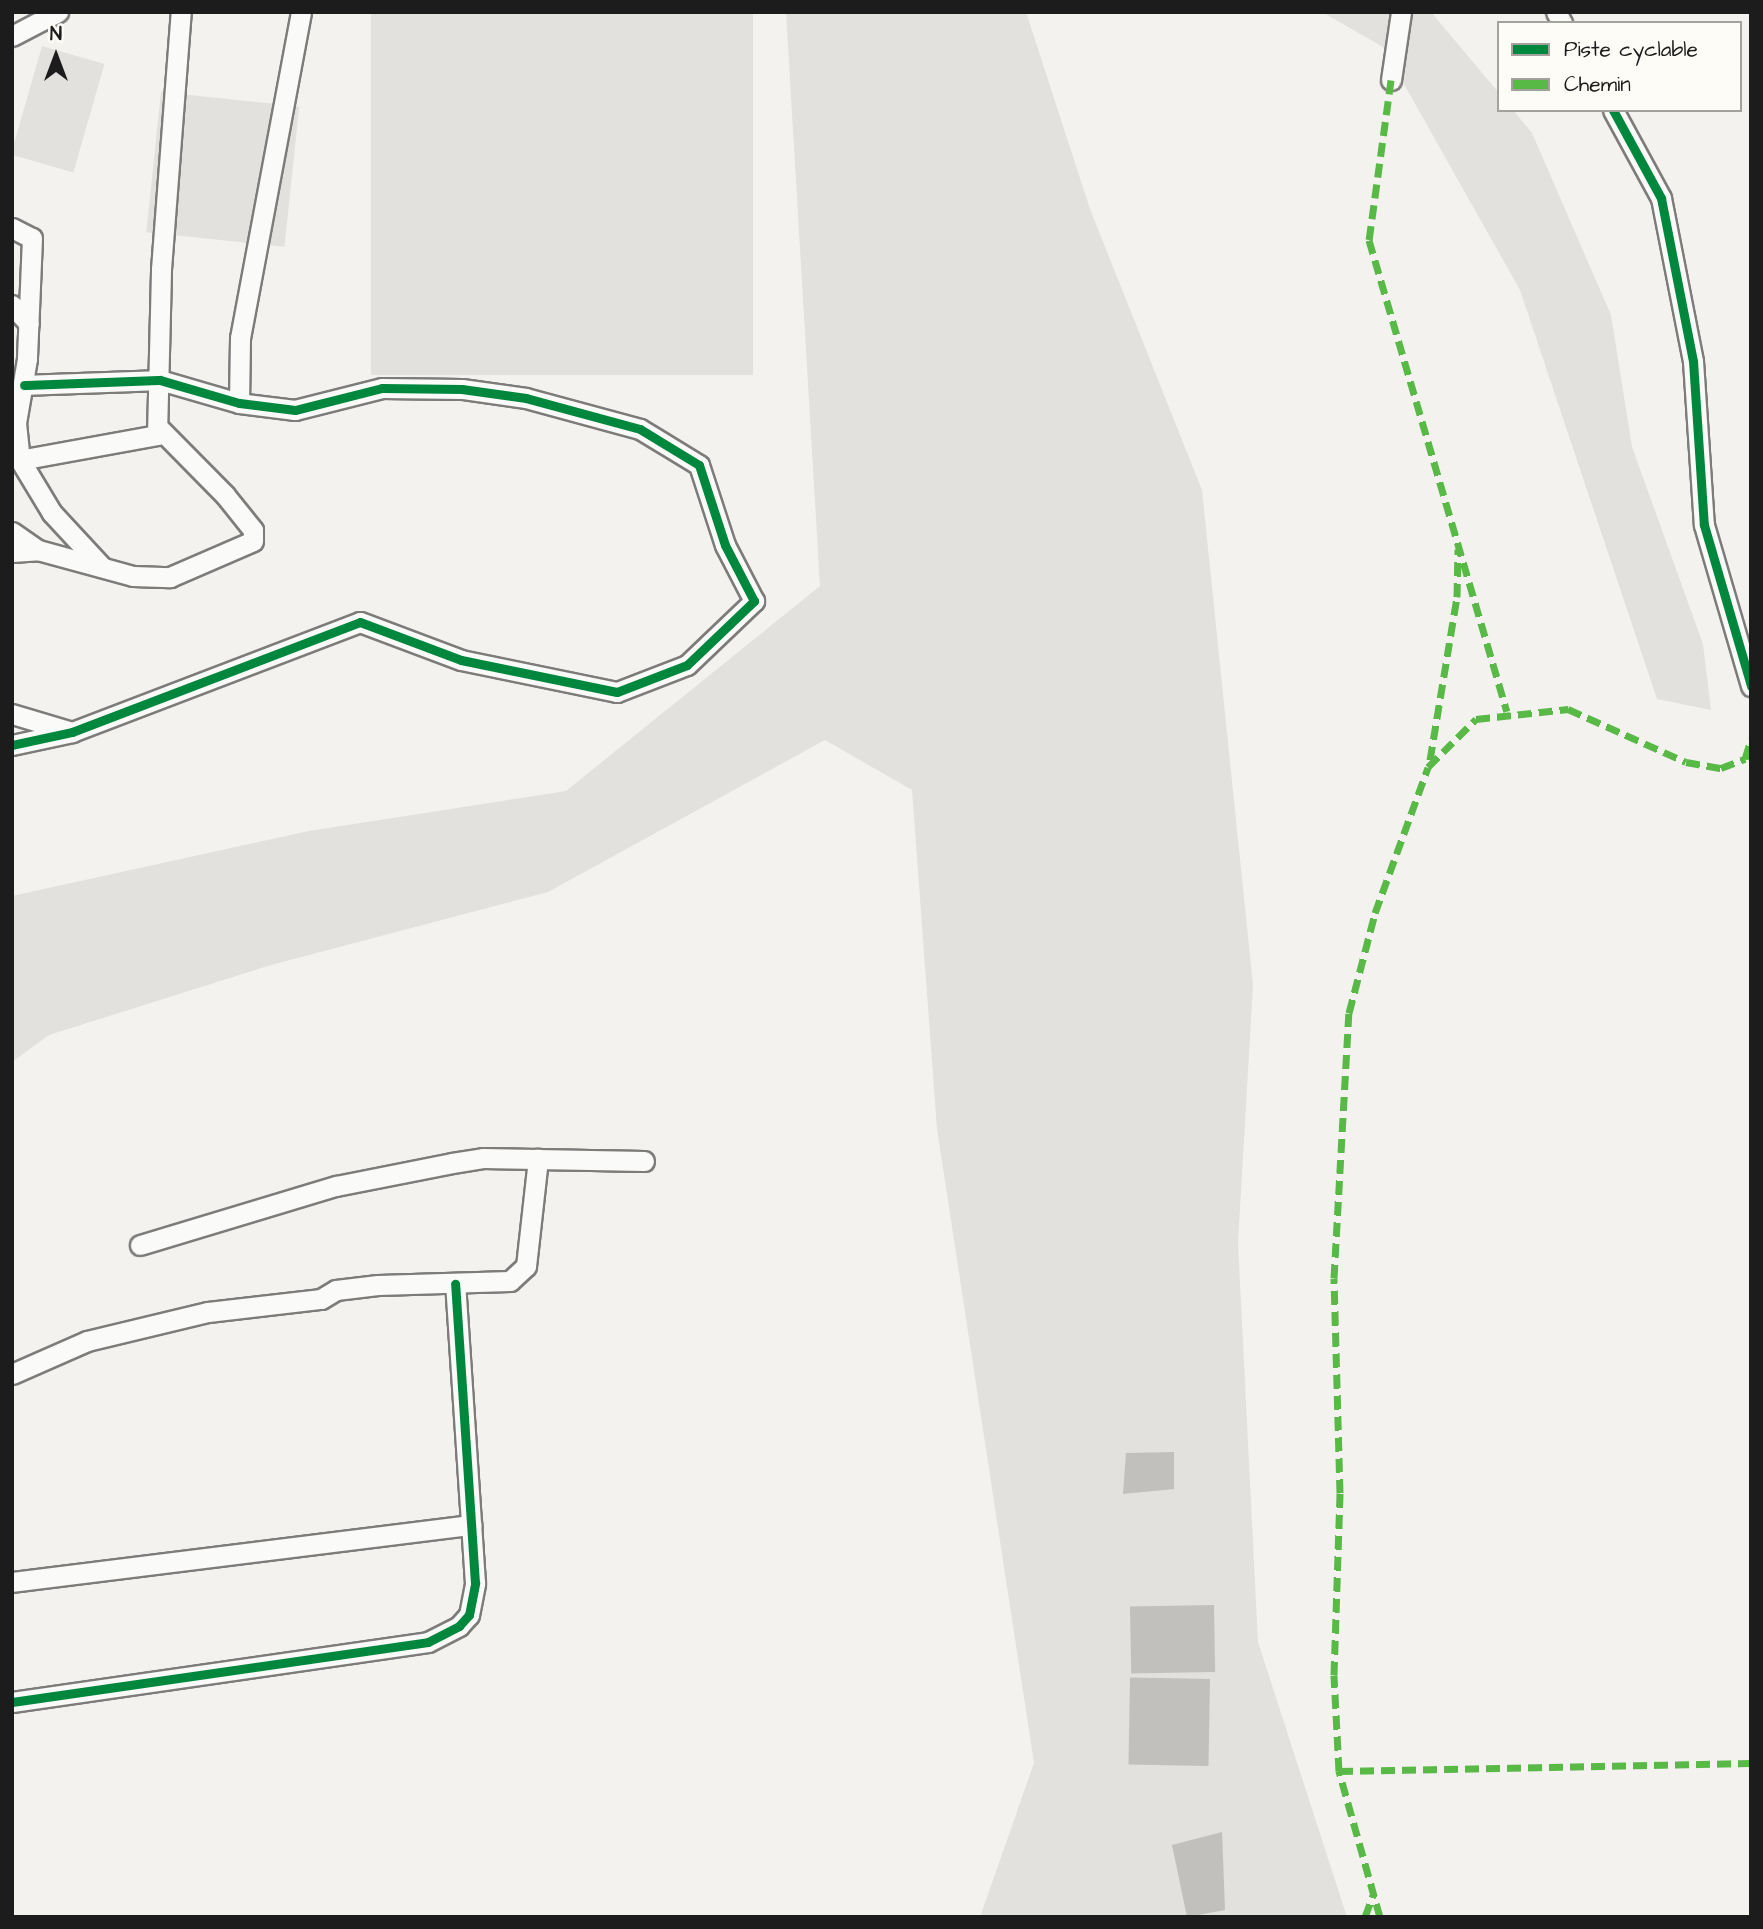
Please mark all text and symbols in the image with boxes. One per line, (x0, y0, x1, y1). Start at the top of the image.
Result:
north arrow (21, 21, 91, 91)
text: N (50, 21, 62, 48)
legend (1497, 21, 1742, 112)
text: Piste cyclable (1564, 35, 1698, 64)
text: Chemin (1564, 70, 1631, 99)

